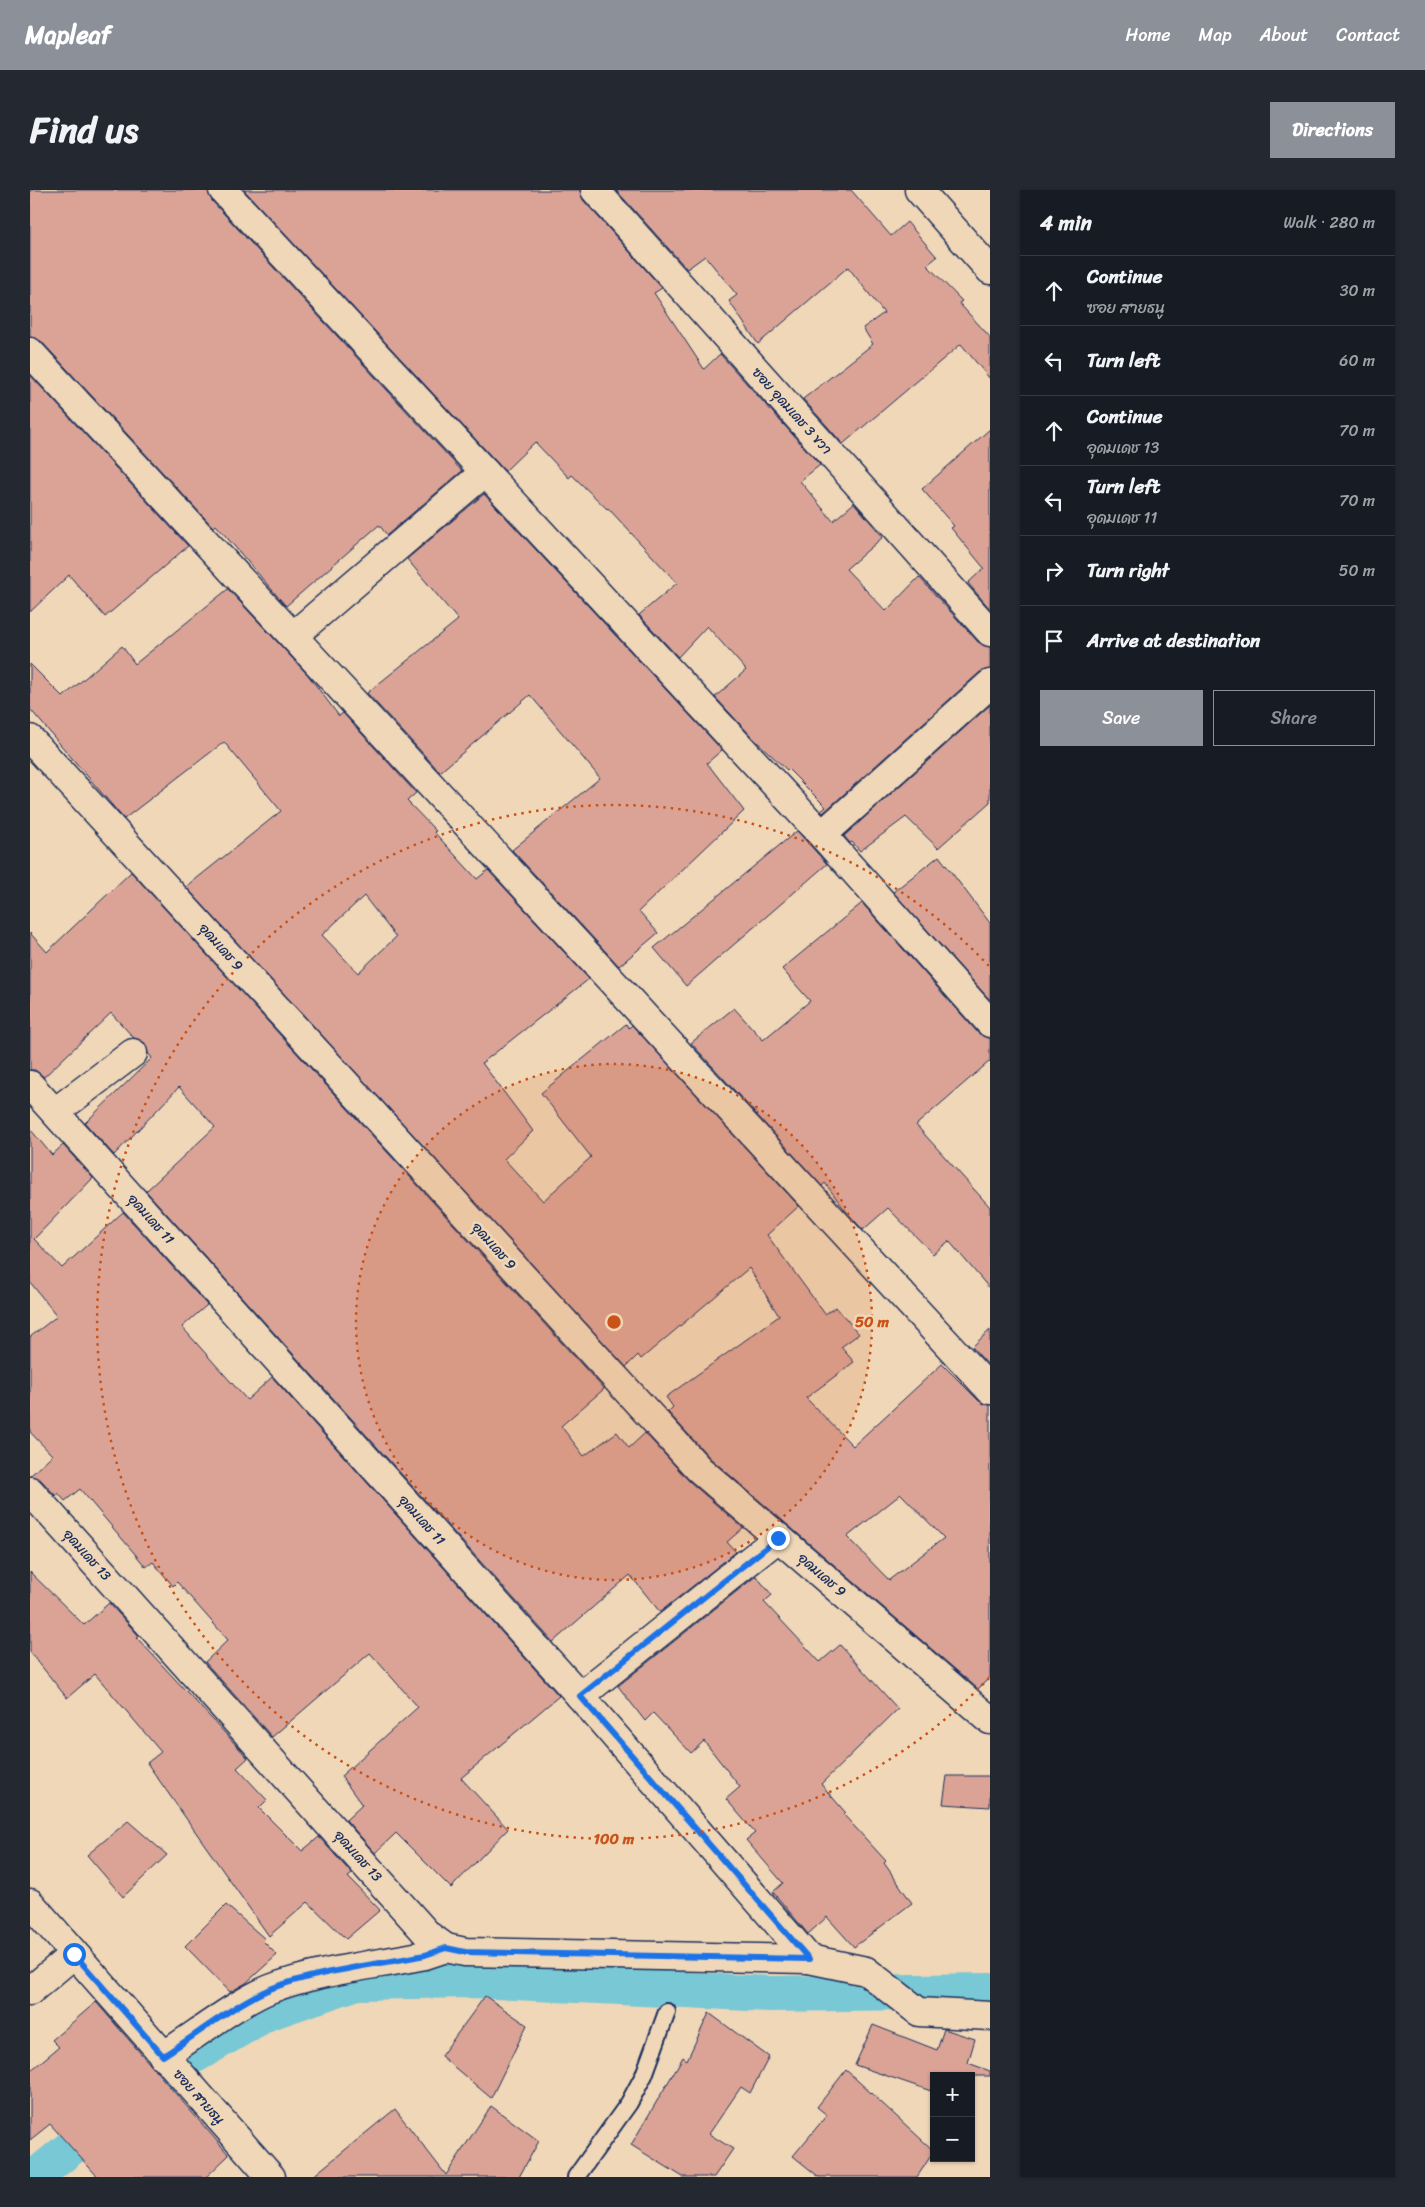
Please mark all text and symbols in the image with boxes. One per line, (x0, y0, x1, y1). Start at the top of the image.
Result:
text: Mapleaf (25, 14, 111, 56)
text: Home (1126, 19, 1171, 51)
text: Map (1199, 19, 1232, 51)
text: About (1260, 19, 1308, 51)
text: Contact (1336, 19, 1400, 51)
text: Find us (30, 99, 138, 161)
button: Directions (1270, 102, 1395, 158)
text: 4 min (1040, 204, 1092, 242)
text: Walk · 280 m (1284, 208, 1375, 237)
text: Continue (1087, 260, 1163, 293)
text: 30 m (1340, 276, 1375, 305)
icon: ahead (1040, 277, 1068, 305)
text: ซอย สายธนู (1087, 293, 1165, 322)
text: Turn left (1087, 344, 1160, 377)
text: 60 m (1339, 346, 1375, 375)
icon: left (1040, 347, 1068, 375)
street label: ซอย อุดมเดช 3 ขวา (746, 361, 839, 461)
text: Continue (1087, 400, 1163, 433)
text: 70 m (1339, 416, 1375, 445)
icon: ahead (1040, 417, 1068, 445)
text: อุดมเดช 13 (1087, 433, 1159, 462)
text: Turn left (1087, 470, 1160, 503)
text: 70 m (1339, 486, 1375, 515)
icon: left (1040, 487, 1068, 515)
text: อุดมเดช 11 (1087, 503, 1157, 532)
text: Turn right (1087, 554, 1169, 587)
text: 50 m (1339, 556, 1375, 585)
icon: right (1040, 557, 1068, 585)
text: Arrive at destination (1087, 624, 1260, 657)
icon: arrive (1040, 627, 1068, 655)
button: Save (1040, 690, 1203, 746)
button: Share (1213, 690, 1375, 746)
street label: อุดมเดช 9 (192, 916, 250, 977)
street label: อุดมเดช 11 (120, 1187, 181, 1250)
street label: อุดมเดช 9 (465, 1215, 523, 1276)
text: 50 m (855, 1309, 890, 1335)
centre of rings (605, 1313, 623, 1331)
street label: อุดมเดช 11 (391, 1488, 452, 1551)
street label: อุดมเดช 13 (56, 1522, 118, 1587)
route end (767, 1527, 790, 1550)
street label: อุดมเดช 9 (791, 1546, 852, 1604)
street label: อุดมเดช 13 (327, 1823, 389, 1888)
text: 100 m (594, 1826, 635, 1852)
route start (63, 1943, 86, 1966)
street label: ซอย สายธนู (167, 2063, 231, 2131)
map controls (930, 2072, 975, 2162)
button: + (930, 2072, 975, 2117)
button: − (930, 2117, 975, 2162)

